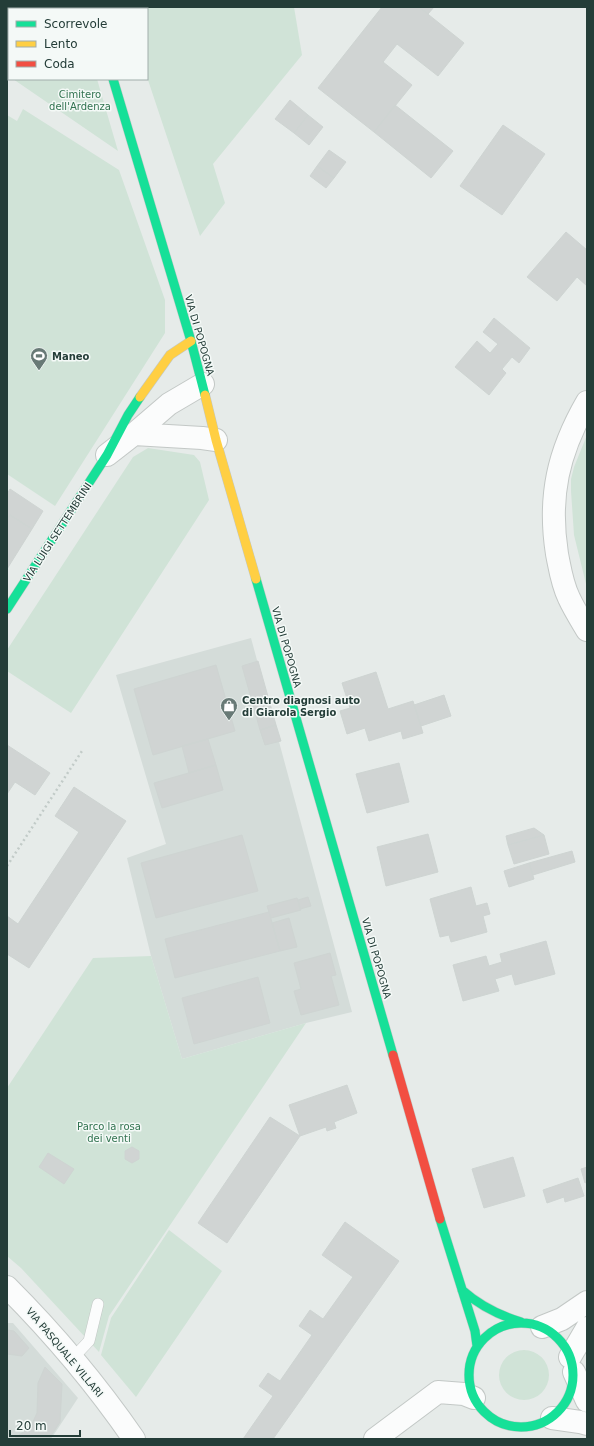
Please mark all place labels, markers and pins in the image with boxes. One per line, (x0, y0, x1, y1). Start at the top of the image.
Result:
sports icon: Maneo (29, 346, 49, 371)
place label: Maneo (52, 351, 90, 362)
place label: Centro diagnosi auto di Giarola Sergio (242, 695, 360, 718)
shop icon: Centro diagnosi auto di Giarola Sergio (219, 696, 239, 721)

